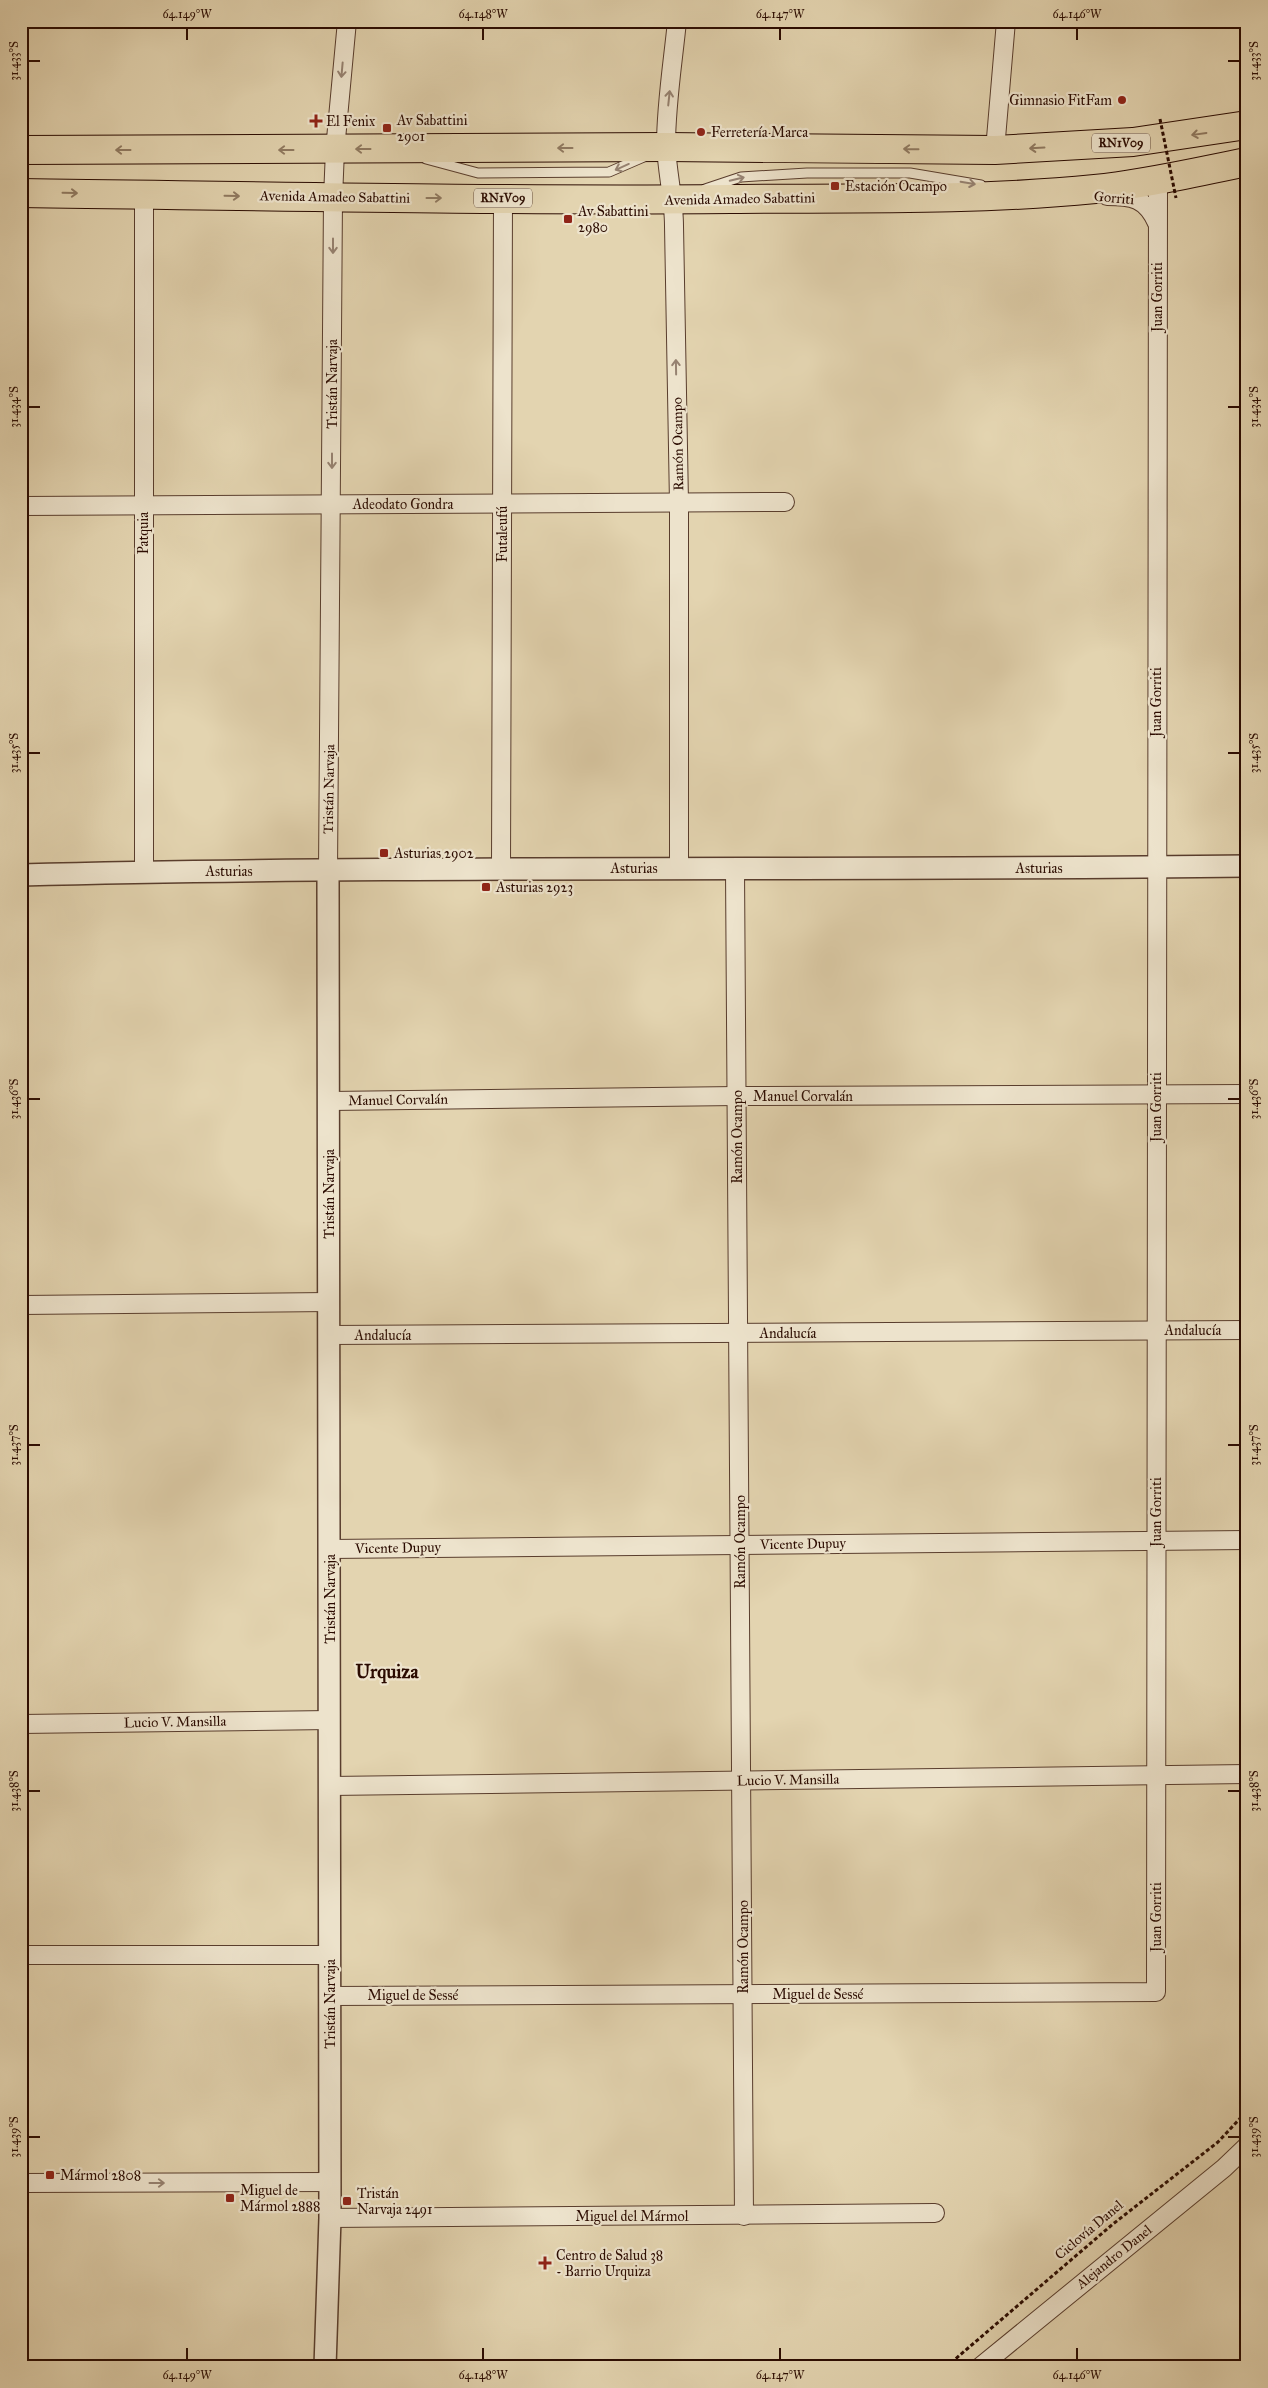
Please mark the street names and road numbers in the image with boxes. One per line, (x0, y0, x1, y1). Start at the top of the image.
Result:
road number: RN1V09 (1092, 134, 1150, 152)
street label: Avenida Amadeo Sabattini (259, 187, 411, 207)
road number: RN1V09 (474, 188, 532, 208)
street label: Gorriti (1093, 188, 1135, 208)
street label: Avenida Amadeo Sabattini (664, 189, 816, 209)
street label: Juan Gorriti (1149, 262, 1167, 334)
street label: Tristán Narvaja (324, 339, 341, 429)
street label: Ramón Ocampo (669, 397, 687, 491)
street label: Adeodato Gondra (352, 496, 453, 513)
street label: Futaleufú (494, 505, 511, 562)
street label: Patquia (135, 512, 153, 554)
street label: Juan Gorriti (1148, 667, 1166, 739)
street label: Tristán Narvaja (320, 744, 338, 834)
street label: Asturias (609, 860, 658, 877)
street label: Asturias (1014, 860, 1063, 877)
street label: Asturias (204, 863, 253, 880)
street label: Juan Gorriti (1148, 1072, 1166, 1144)
street label: Manuel Corvalán (753, 1088, 853, 1105)
street label: Ramón Ocampo (729, 1090, 746, 1184)
street label: Manuel Corvalán (348, 1091, 449, 1109)
street label: Tristán Narvaja (321, 1149, 338, 1239)
street label: Andalucía (1164, 1322, 1221, 1339)
street label: Andalucía (759, 1325, 816, 1342)
street label: Andalucía (354, 1327, 411, 1344)
street label: Juan Gorriti (1148, 1477, 1166, 1549)
street label: Ramón Ocampo (732, 1495, 749, 1589)
street label: Vicente Dupuy (759, 1535, 847, 1553)
street label: Vicente Dupuy (354, 1539, 442, 1557)
street label: Tristán Narvaja (322, 1554, 339, 1644)
street label: Lucio V. Mansilla (123, 1713, 227, 1731)
street label: Lucio V. Mansilla (736, 1771, 840, 1789)
street label: Juan Gorriti (1148, 1882, 1166, 1954)
street label: Ramón Ocampo (735, 1900, 752, 1994)
street label: Tristán Narvaja (322, 1959, 339, 2049)
street label: Miguel de Sessé (773, 1986, 864, 2003)
street label: Miguel de Sessé (368, 1987, 459, 2004)
street label: Ciclovía Danel (1051, 2196, 1127, 2263)
street label: Miguel del Mármol (576, 2208, 689, 2225)
street label: Alejandro Danel (1072, 2221, 1155, 2293)

